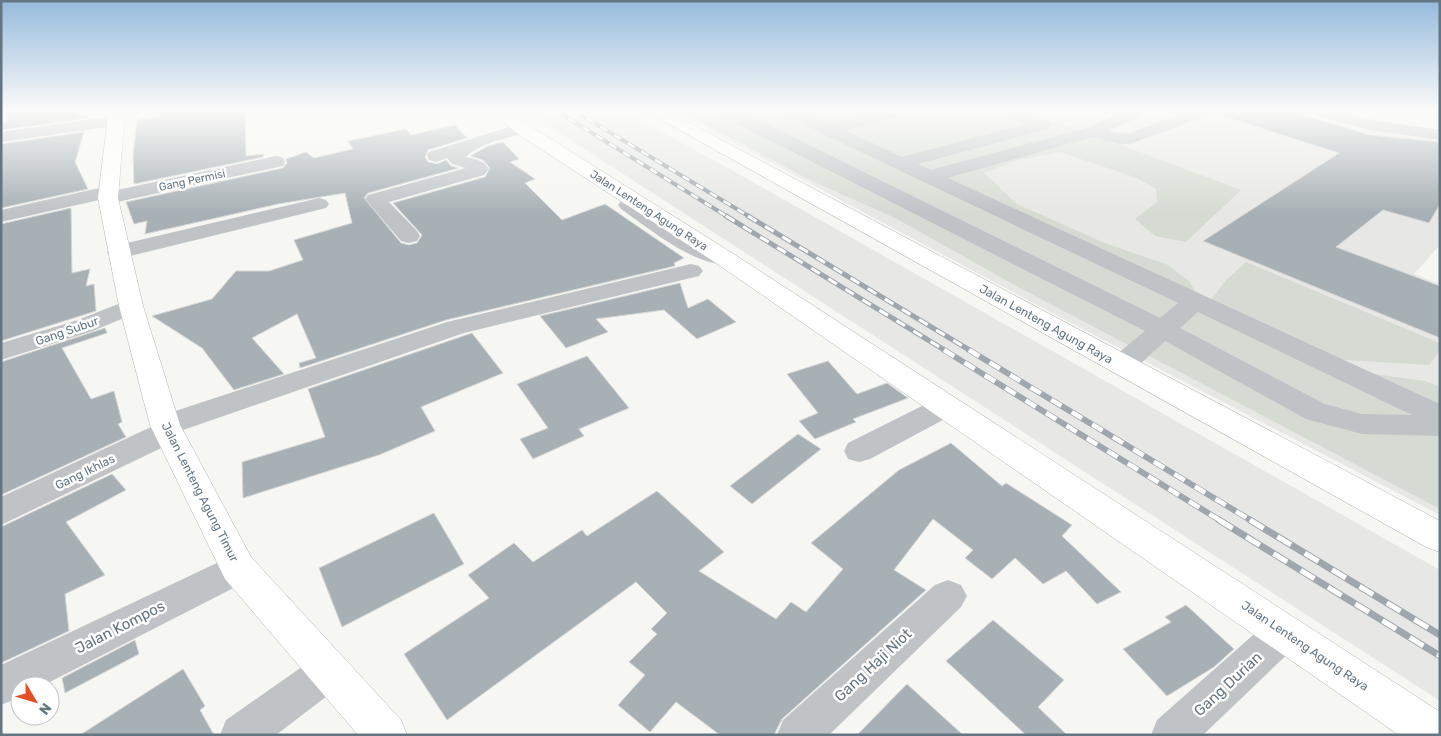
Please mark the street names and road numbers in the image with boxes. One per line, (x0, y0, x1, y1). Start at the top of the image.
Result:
street label: Gang Permisi (158, 167, 226, 194)
street label: Jalan Lenteng Agung Raya (588, 168, 710, 253)
street label: Jalan Lenteng Agung Raya (977, 282, 1115, 366)
street label: Gang Subur (34, 314, 101, 348)
street label: Jalan Lenteng Agung Timur (159, 420, 242, 564)
street label: Gang Ikhlas (53, 452, 117, 492)
street label: Jalan Kompos (72, 597, 168, 657)
street label: Jalan Lenteng Agung Raya (1239, 598, 1371, 694)
street label: Gang Haji Niot (831, 625, 915, 705)
street label: Gang Durian (1190, 648, 1266, 720)

